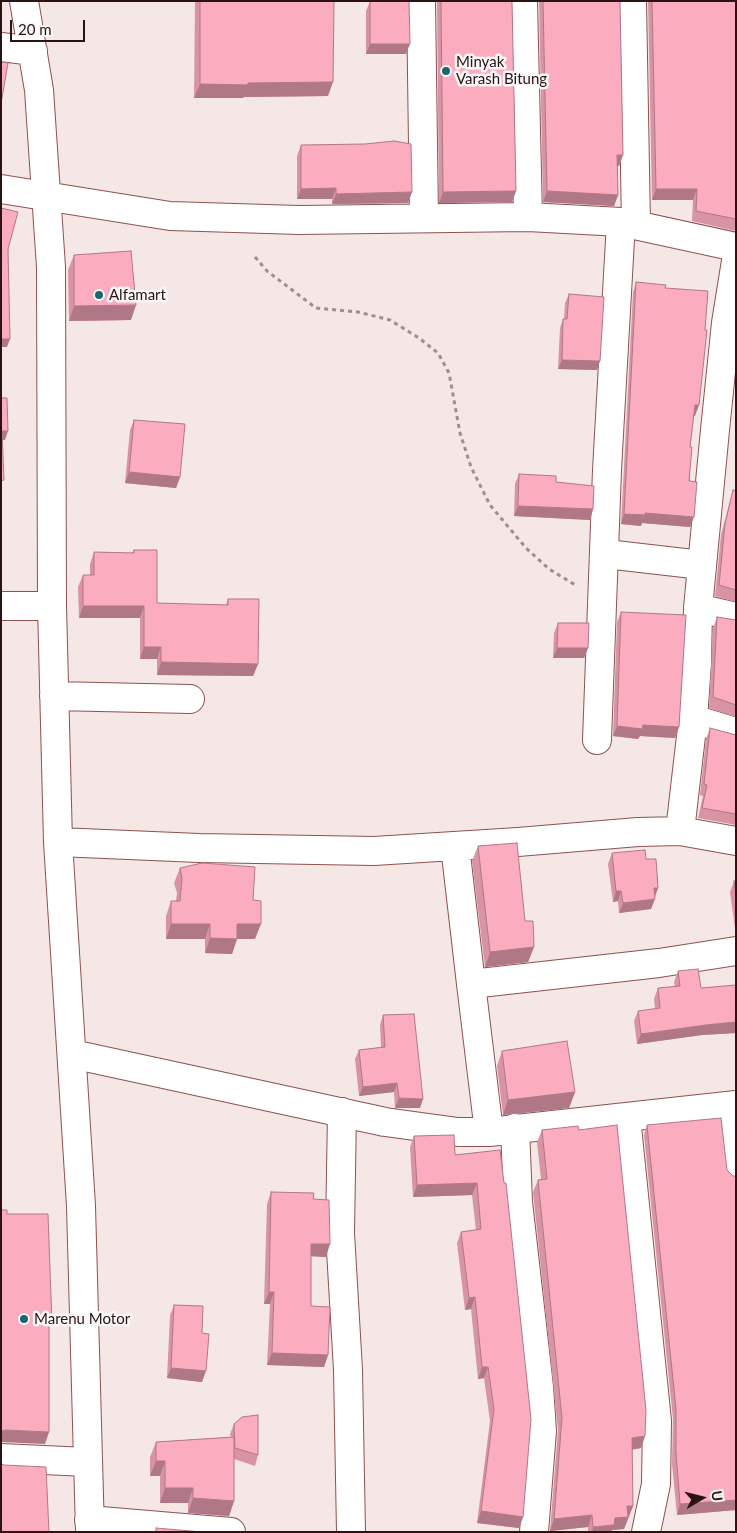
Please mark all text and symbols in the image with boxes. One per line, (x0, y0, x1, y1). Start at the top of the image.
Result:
scale bar (12, 10, 88, 42)
text: 20 m (18, 20, 52, 38)
place label: Minyak Varash Bitung (456, 53, 547, 88)
marker: Minyak Varash Bitung (440, 65, 452, 77)
place label: Alfamart (109, 286, 166, 304)
marker: Alfamart (93, 289, 105, 301)
place label: Marenu Motor (34, 1310, 130, 1328)
marker: Marenu Motor (18, 1313, 30, 1325)
north arrow (677, 1473, 727, 1523)
text: U (708, 1490, 726, 1502)

